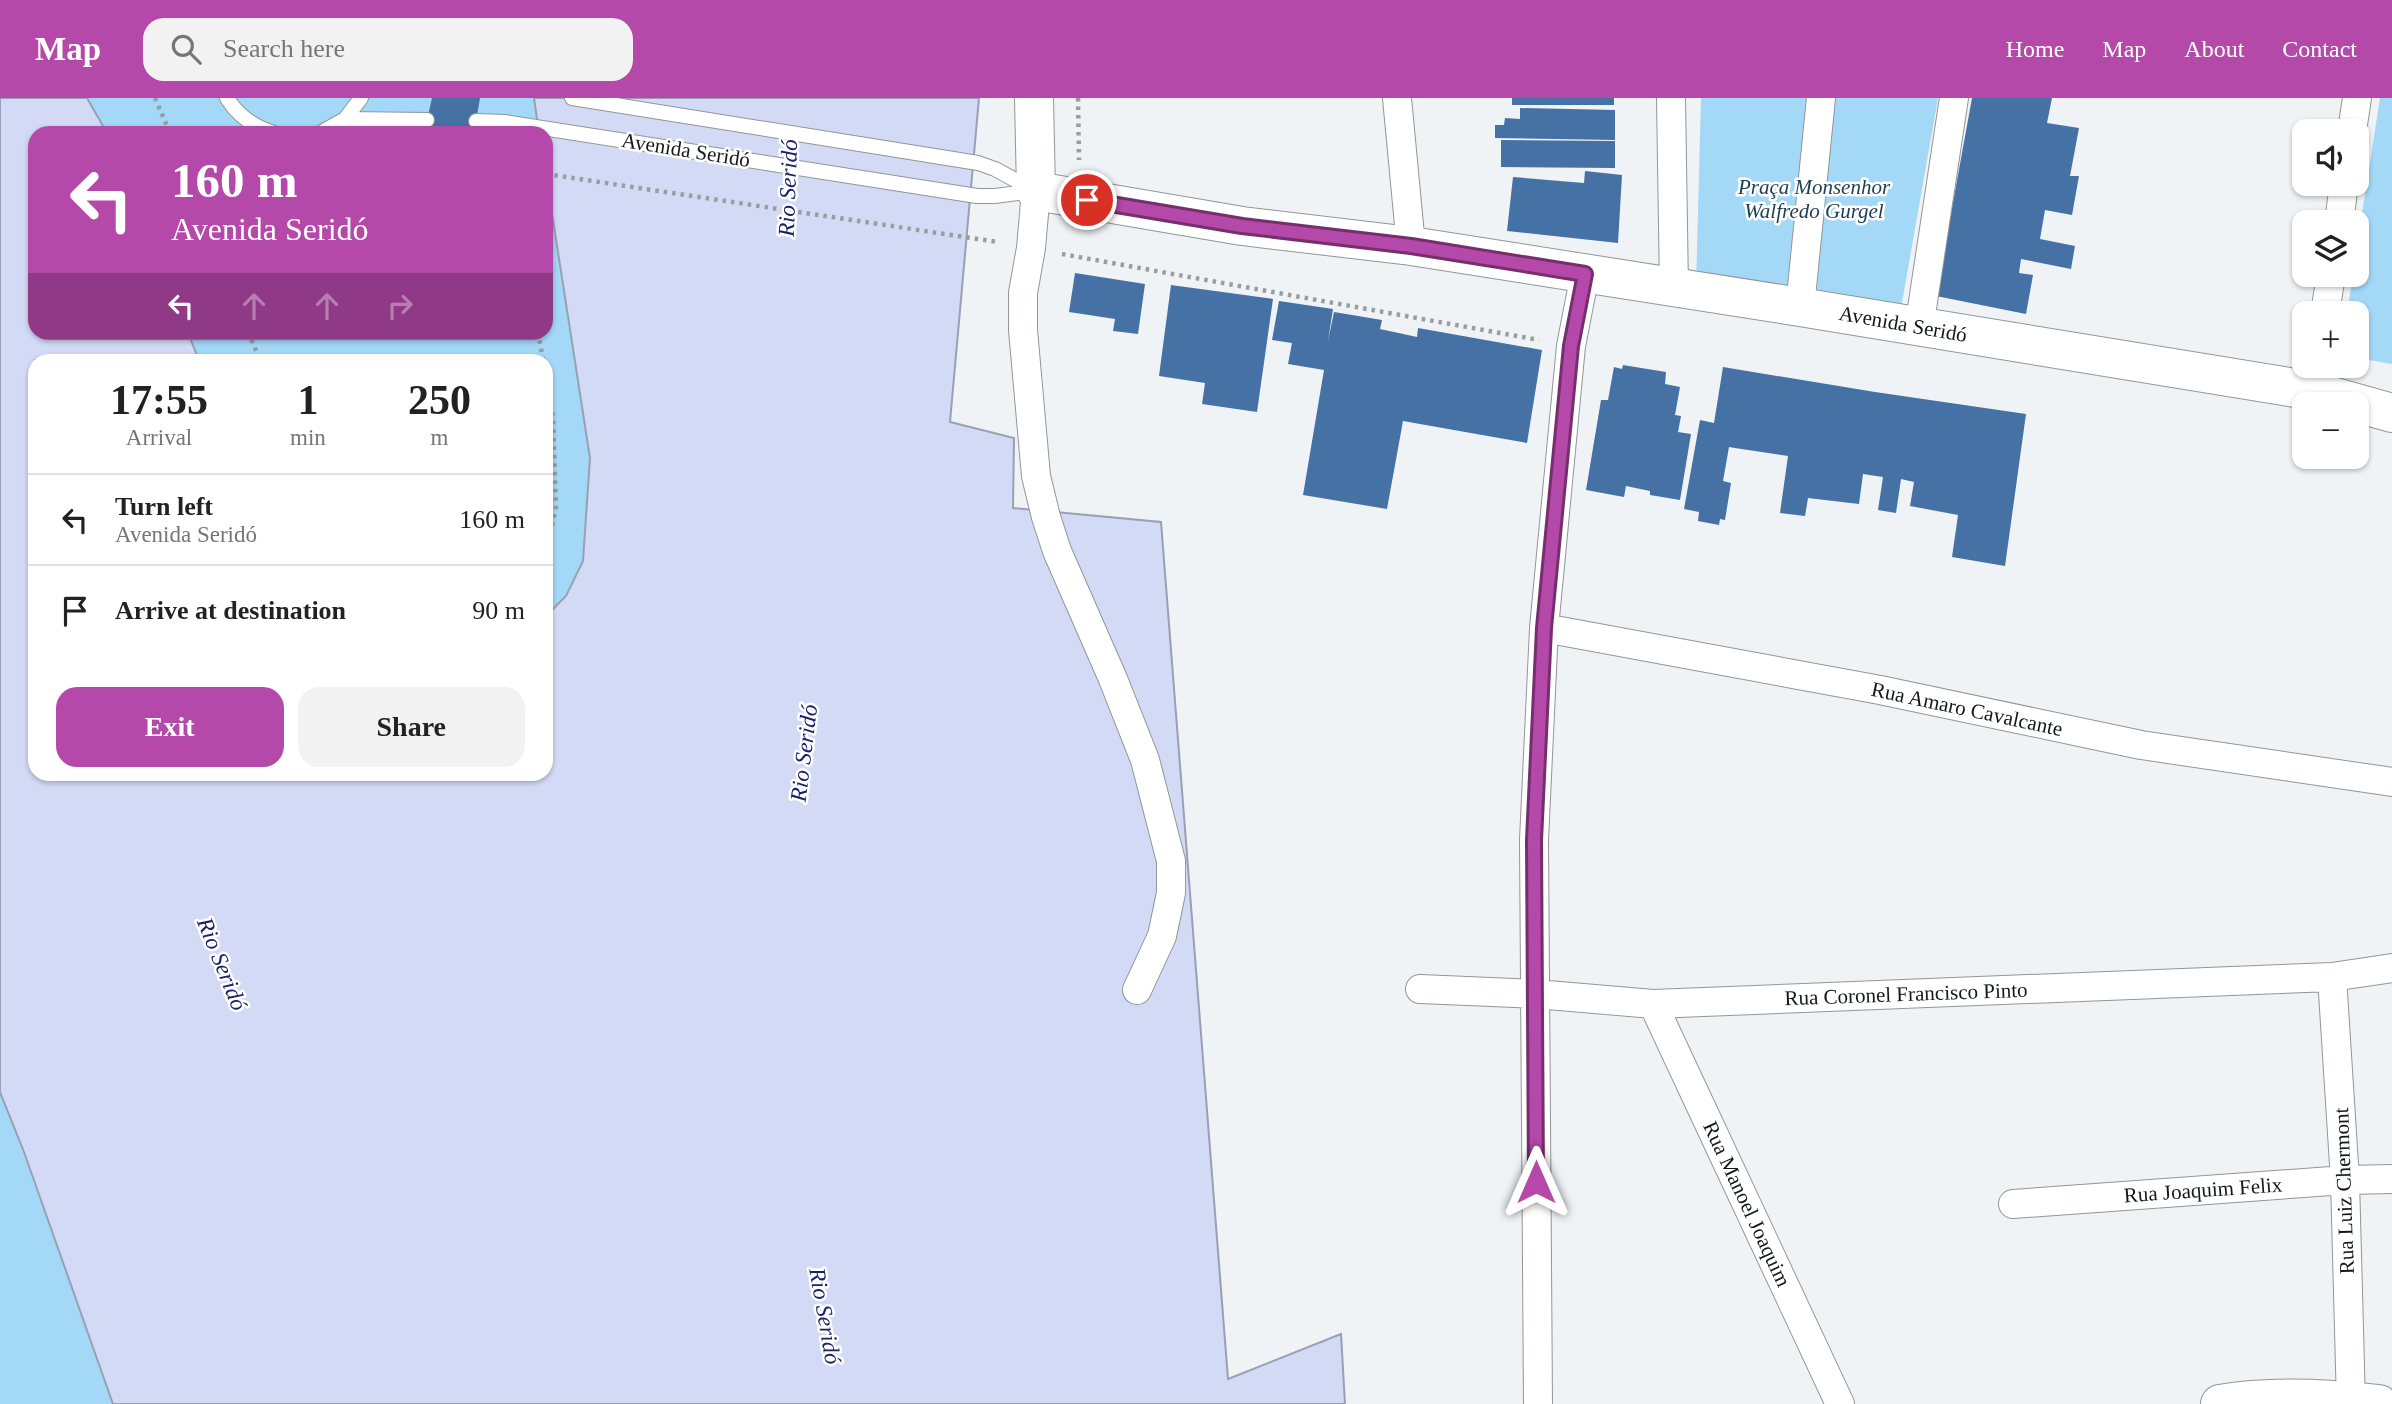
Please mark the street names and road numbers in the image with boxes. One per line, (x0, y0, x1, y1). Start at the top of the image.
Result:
street label: Avenida Seridó (620, 128, 752, 172)
street label: Avenida Seridó (1837, 301, 1969, 347)
street label: Rua Amaro Cavalcante (1869, 677, 2065, 741)
street label: Rua Coronel Francisco Pinto (1784, 978, 2028, 1010)
street label: Rua Luiz Chermont (2329, 1107, 2359, 1275)
street label: Rua Manoel Joaquim (1698, 1118, 1796, 1290)
street label: Rua Joaquim Felix (2123, 1172, 2283, 1208)

